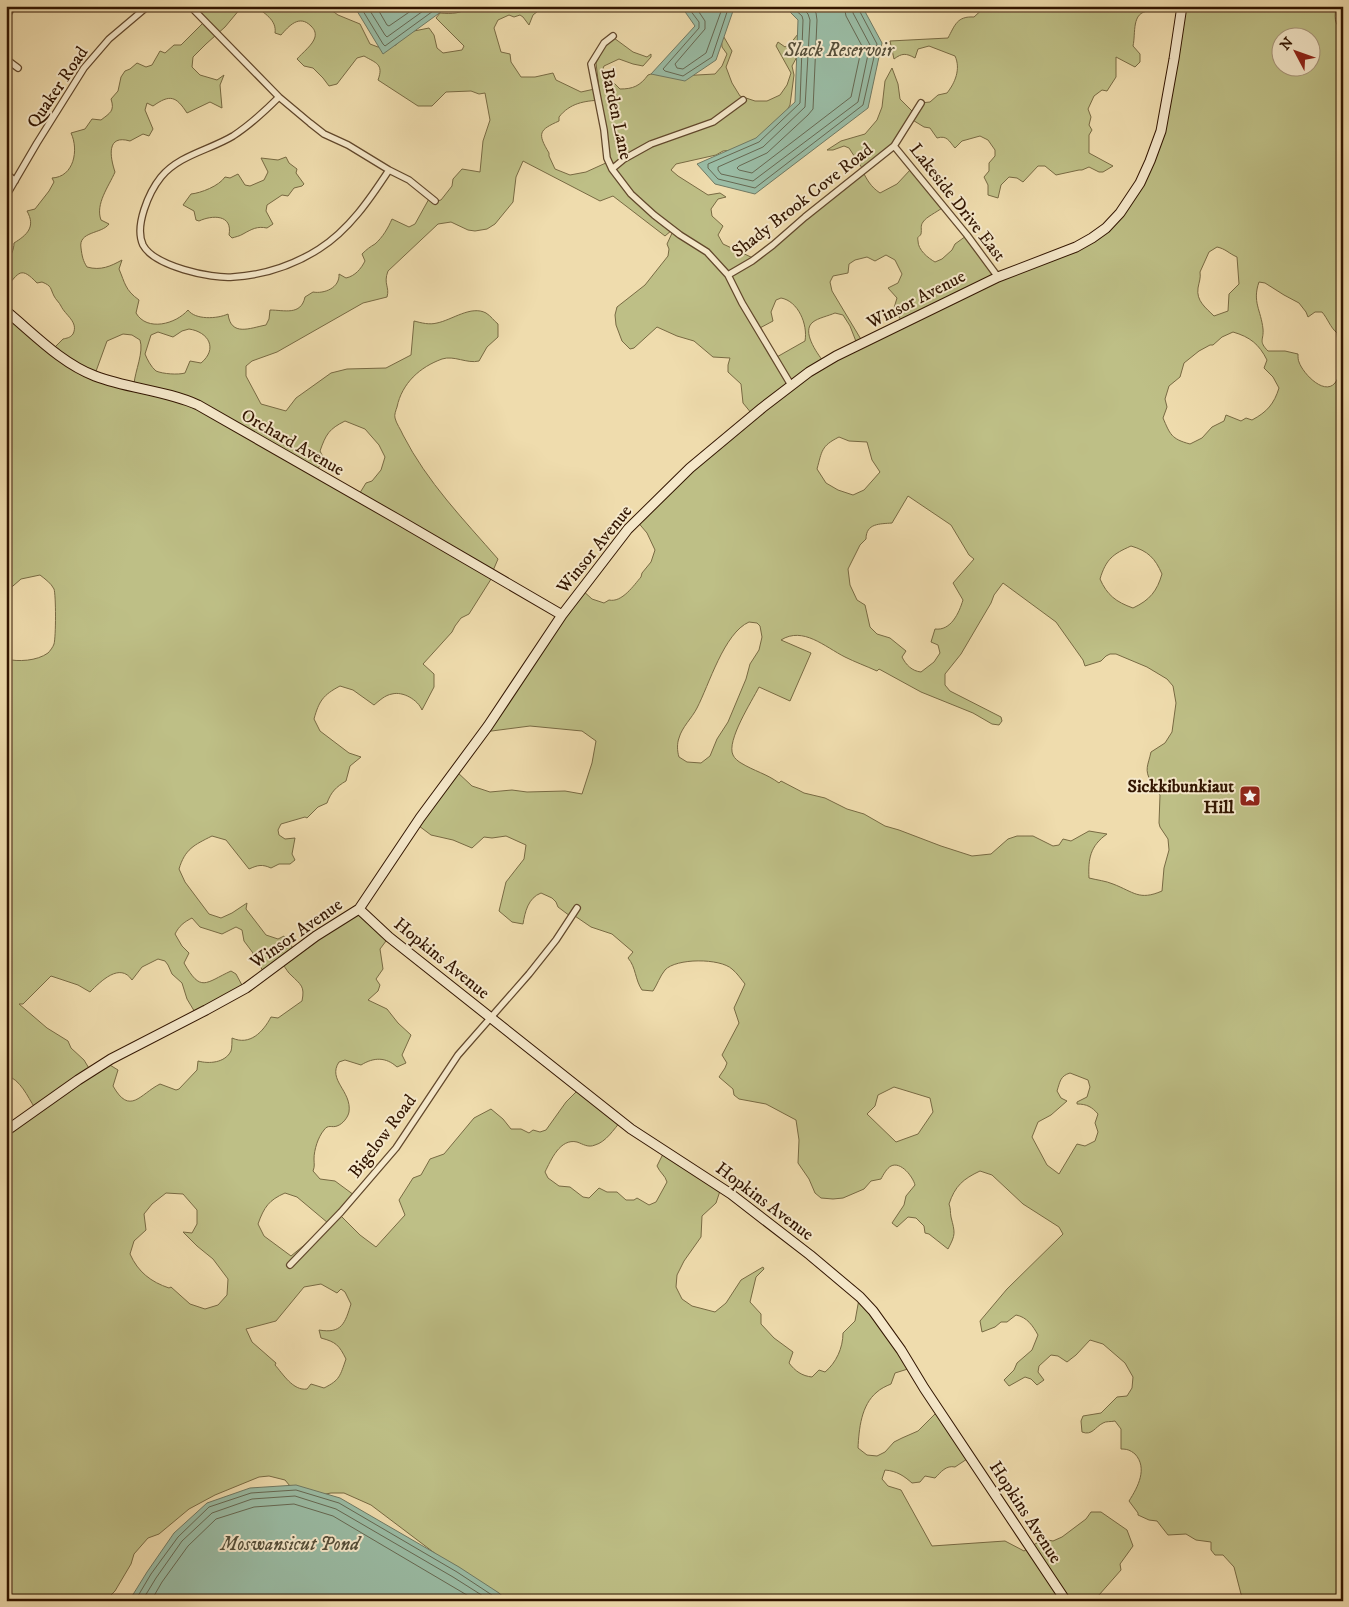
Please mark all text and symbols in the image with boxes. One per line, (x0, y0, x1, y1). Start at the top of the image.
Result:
north arrow (1272, 28, 1322, 78)
text: N (1276, 34, 1298, 54)
water label: Slack Reservoir (784, 39, 896, 62)
street label: Quaker Road (22, 43, 93, 133)
street label: Barden Lane (596, 67, 636, 162)
street label: Shady Brook Cove Road (728, 139, 878, 263)
street label: Lakeside Drive East (904, 139, 1010, 266)
street label: Winsor Avenue (863, 266, 969, 335)
street label: Orchard Avenue (237, 404, 348, 481)
street label: Winsor Avenue (552, 501, 637, 599)
place label: Sickkibunkiaut Hill (1127, 776, 1235, 819)
place icon: Sickkibunkiaut Hill (1238, 784, 1262, 808)
street label: Winsor Avenue (245, 894, 347, 974)
street label: Hopkins Avenue (389, 913, 494, 1004)
street label: Bigelow Road (344, 1090, 421, 1183)
street label: Hopkins Avenue (711, 1158, 818, 1246)
street label: Hopkins Avenue (984, 1457, 1066, 1568)
water label: Moswansicut Pond (219, 1533, 362, 1556)

